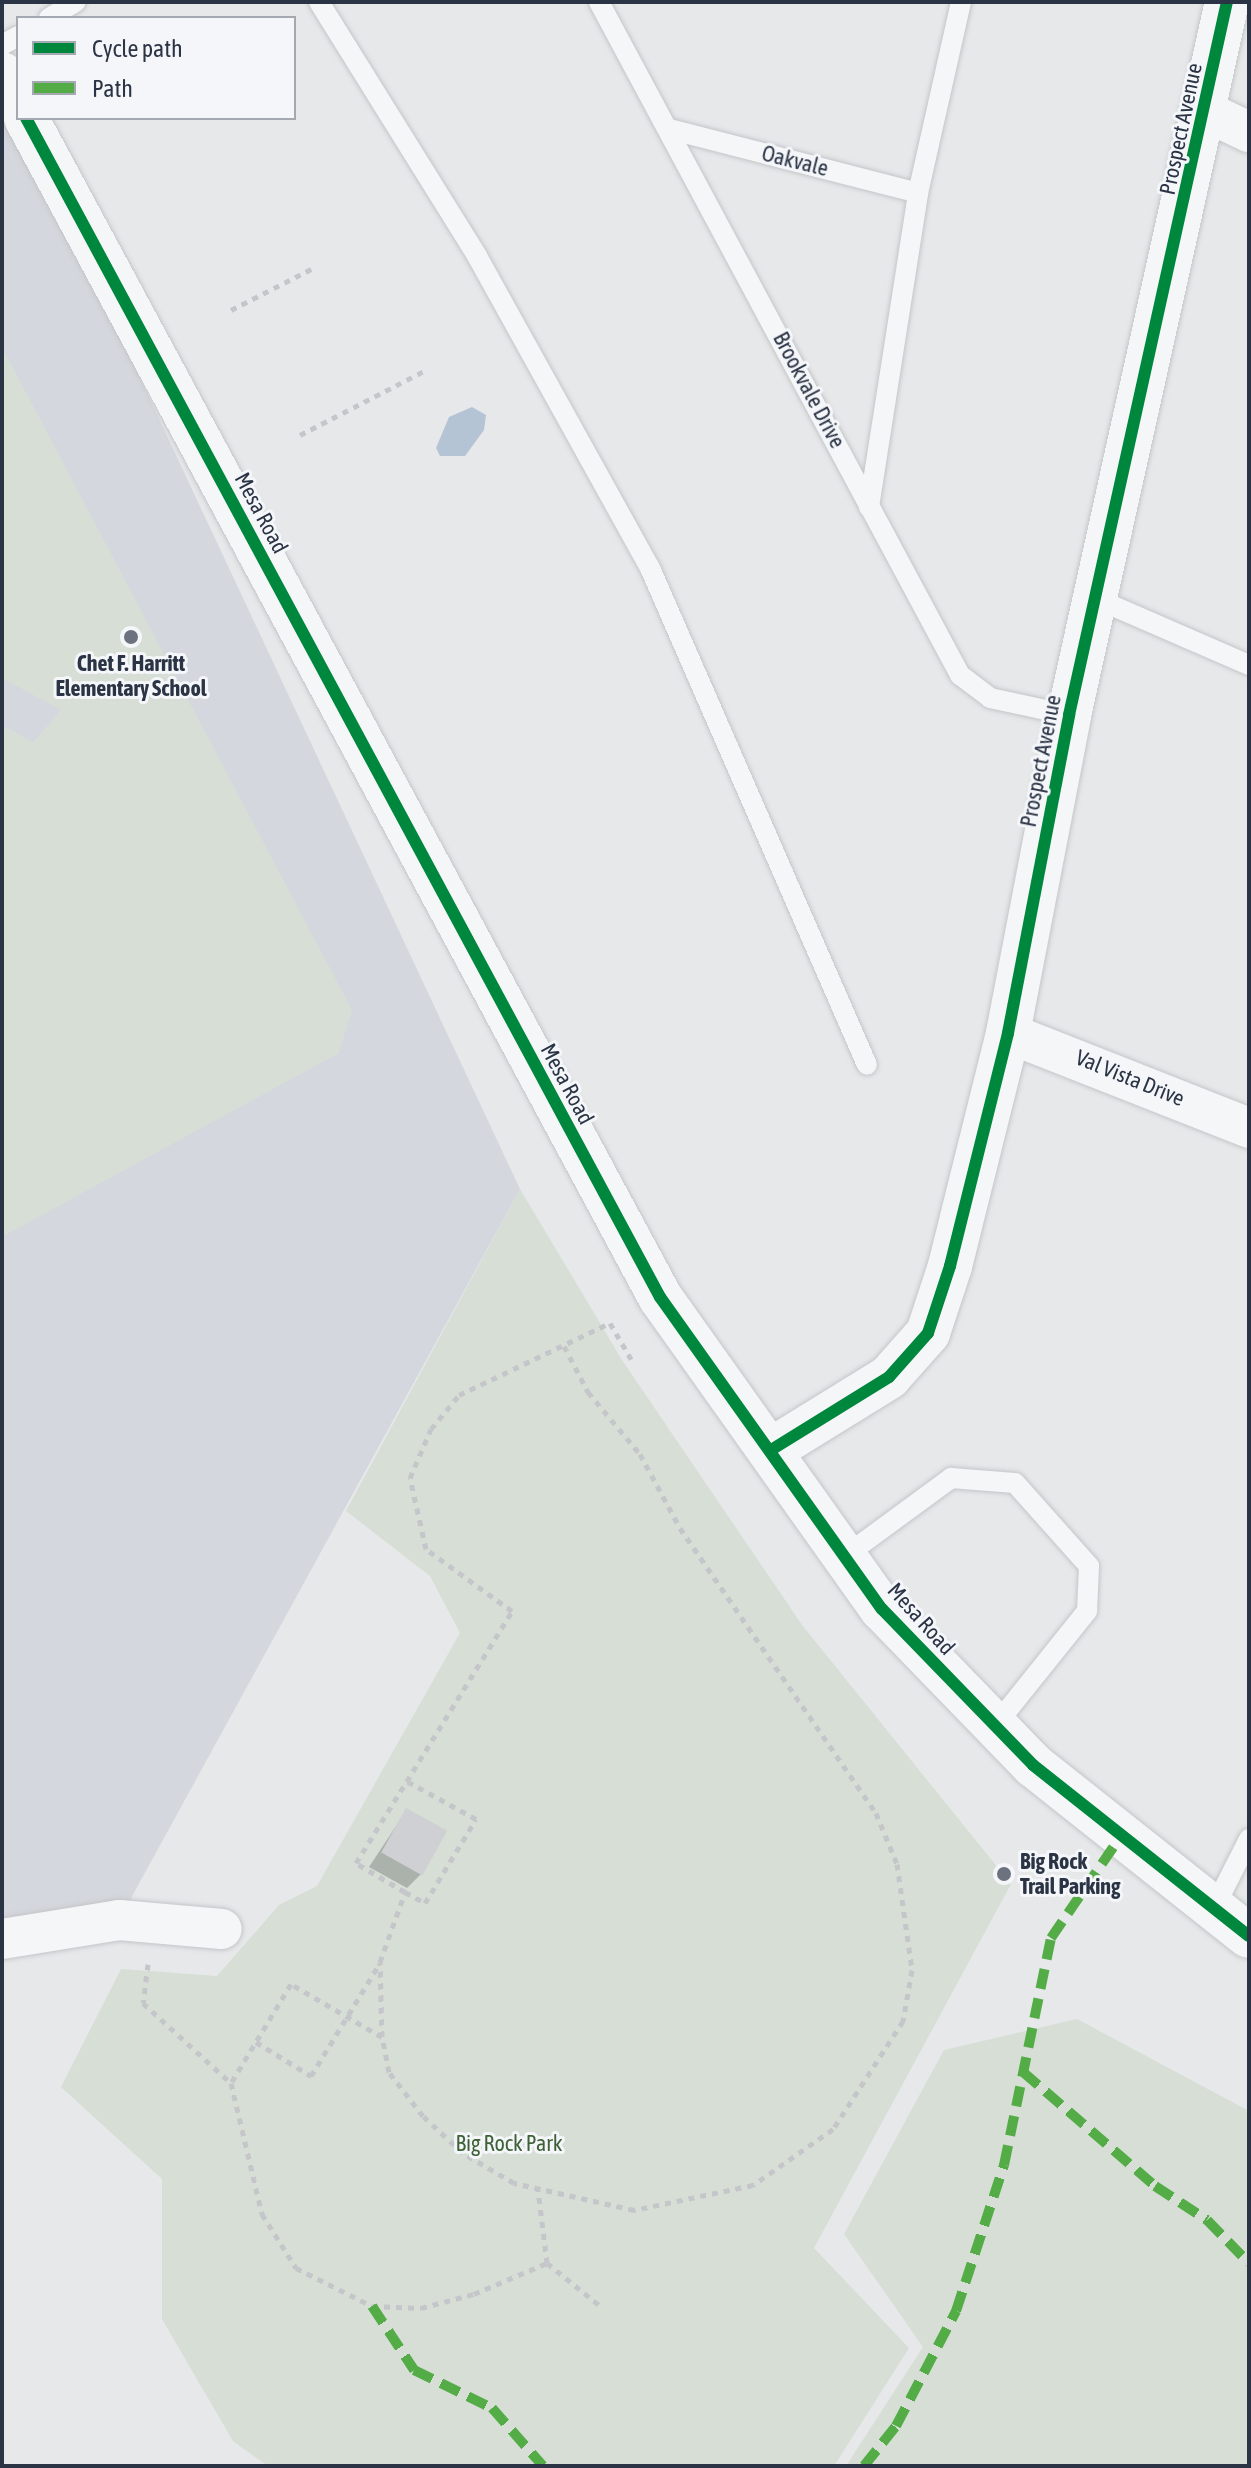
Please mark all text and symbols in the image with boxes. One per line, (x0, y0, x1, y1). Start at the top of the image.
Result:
legend (16, 16, 296, 120)
text: Cycle path (92, 35, 183, 62)
street label: Prospect Avenue (1154, 61, 1208, 197)
text: Path (92, 75, 133, 102)
street label: Oakvale (759, 140, 831, 182)
street label: Brookvale Drive (767, 327, 851, 453)
street label: Mesa Road (229, 468, 293, 558)
marker: Chet F. Harritt Elementary School (122, 628, 140, 646)
place label: Chet F. Harritt Elementary School (55, 650, 207, 702)
street label: Prospect Avenue (1015, 693, 1067, 829)
street label: Mesa Road (535, 1039, 599, 1129)
street label: Val Vista Drive (1072, 1044, 1188, 1112)
street label: Mesa Road (882, 1578, 960, 1660)
place label: Big Rock Trail Parking (1020, 1848, 1120, 1900)
marker: Big Rock Trail Parking (995, 1865, 1013, 1883)
park label: Big Rock Park (456, 2131, 562, 2157)

